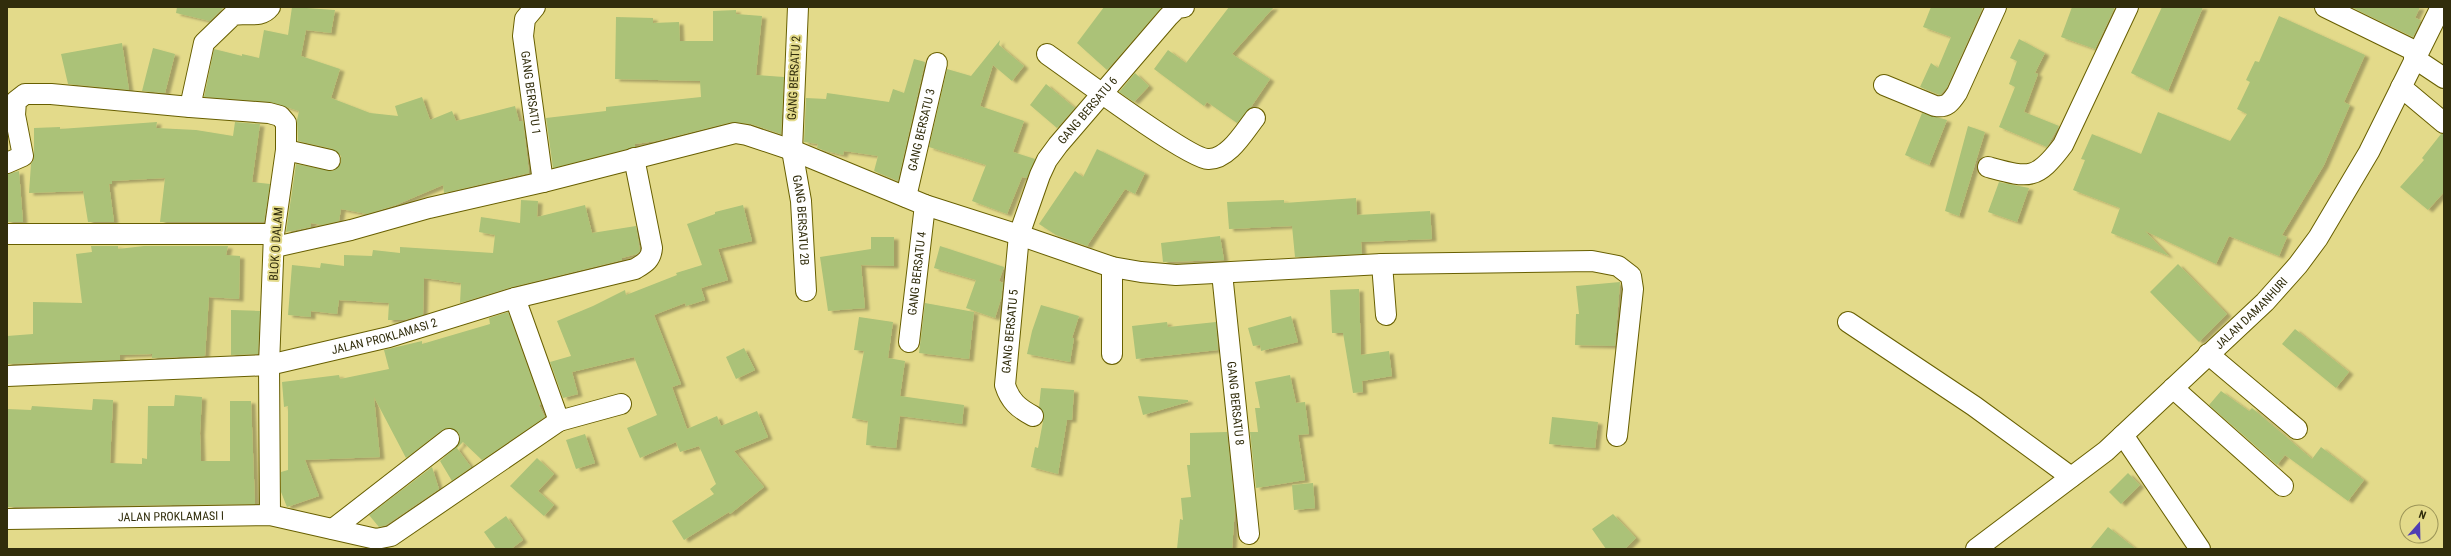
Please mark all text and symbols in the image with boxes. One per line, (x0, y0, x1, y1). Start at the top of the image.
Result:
street label: GANG BERSATU 2 (785, 36, 803, 120)
street label: GANG BERSATU 1 (518, 50, 543, 135)
street label: GANG BERSATU 6 (1055, 74, 1121, 147)
street label: GANG BERSATU 3 (905, 87, 938, 172)
street label: GANG BERSATU 2B (790, 174, 812, 266)
street label: BLOK O DALAM (266, 207, 286, 281)
street label: GANG BERSATU 4 (905, 231, 929, 316)
street label: JALAN DAMANHURI (2212, 275, 2290, 352)
street label: GANG BERSATU 5 (999, 289, 1021, 374)
street label: JALAN PROKLAMASI 2 (330, 315, 439, 357)
street label: GANG BERSATU 8 (1224, 361, 1247, 446)
north arrow (2399, 504, 2439, 544)
text: N (2417, 508, 2428, 522)
street label: JALAN PROKLAMASI I (118, 509, 224, 524)

